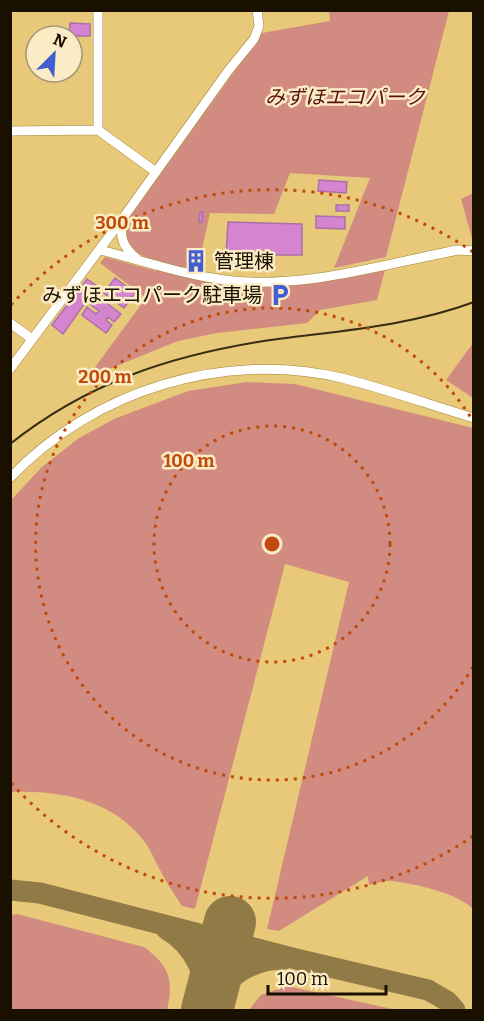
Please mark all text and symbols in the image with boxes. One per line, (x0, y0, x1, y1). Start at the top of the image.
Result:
north arrow (24, 24, 84, 84)
text: N (50, 30, 69, 52)
park label: みずほエコパーク (265, 85, 426, 109)
text: 300 m (95, 212, 149, 234)
building icon: 管理棟 (183, 248, 209, 274)
place label: 管理棟 (214, 249, 274, 273)
parking icon: みずほエコパーク駐車場 (267, 282, 293, 308)
place label: みずほエコパーク駐車場 (42, 283, 262, 307)
text: 200 m (78, 366, 132, 388)
text: 100 m (163, 450, 215, 472)
centre of rings (262, 534, 282, 554)
scale bar (268, 958, 386, 996)
text: 100 m (277, 968, 328, 990)

